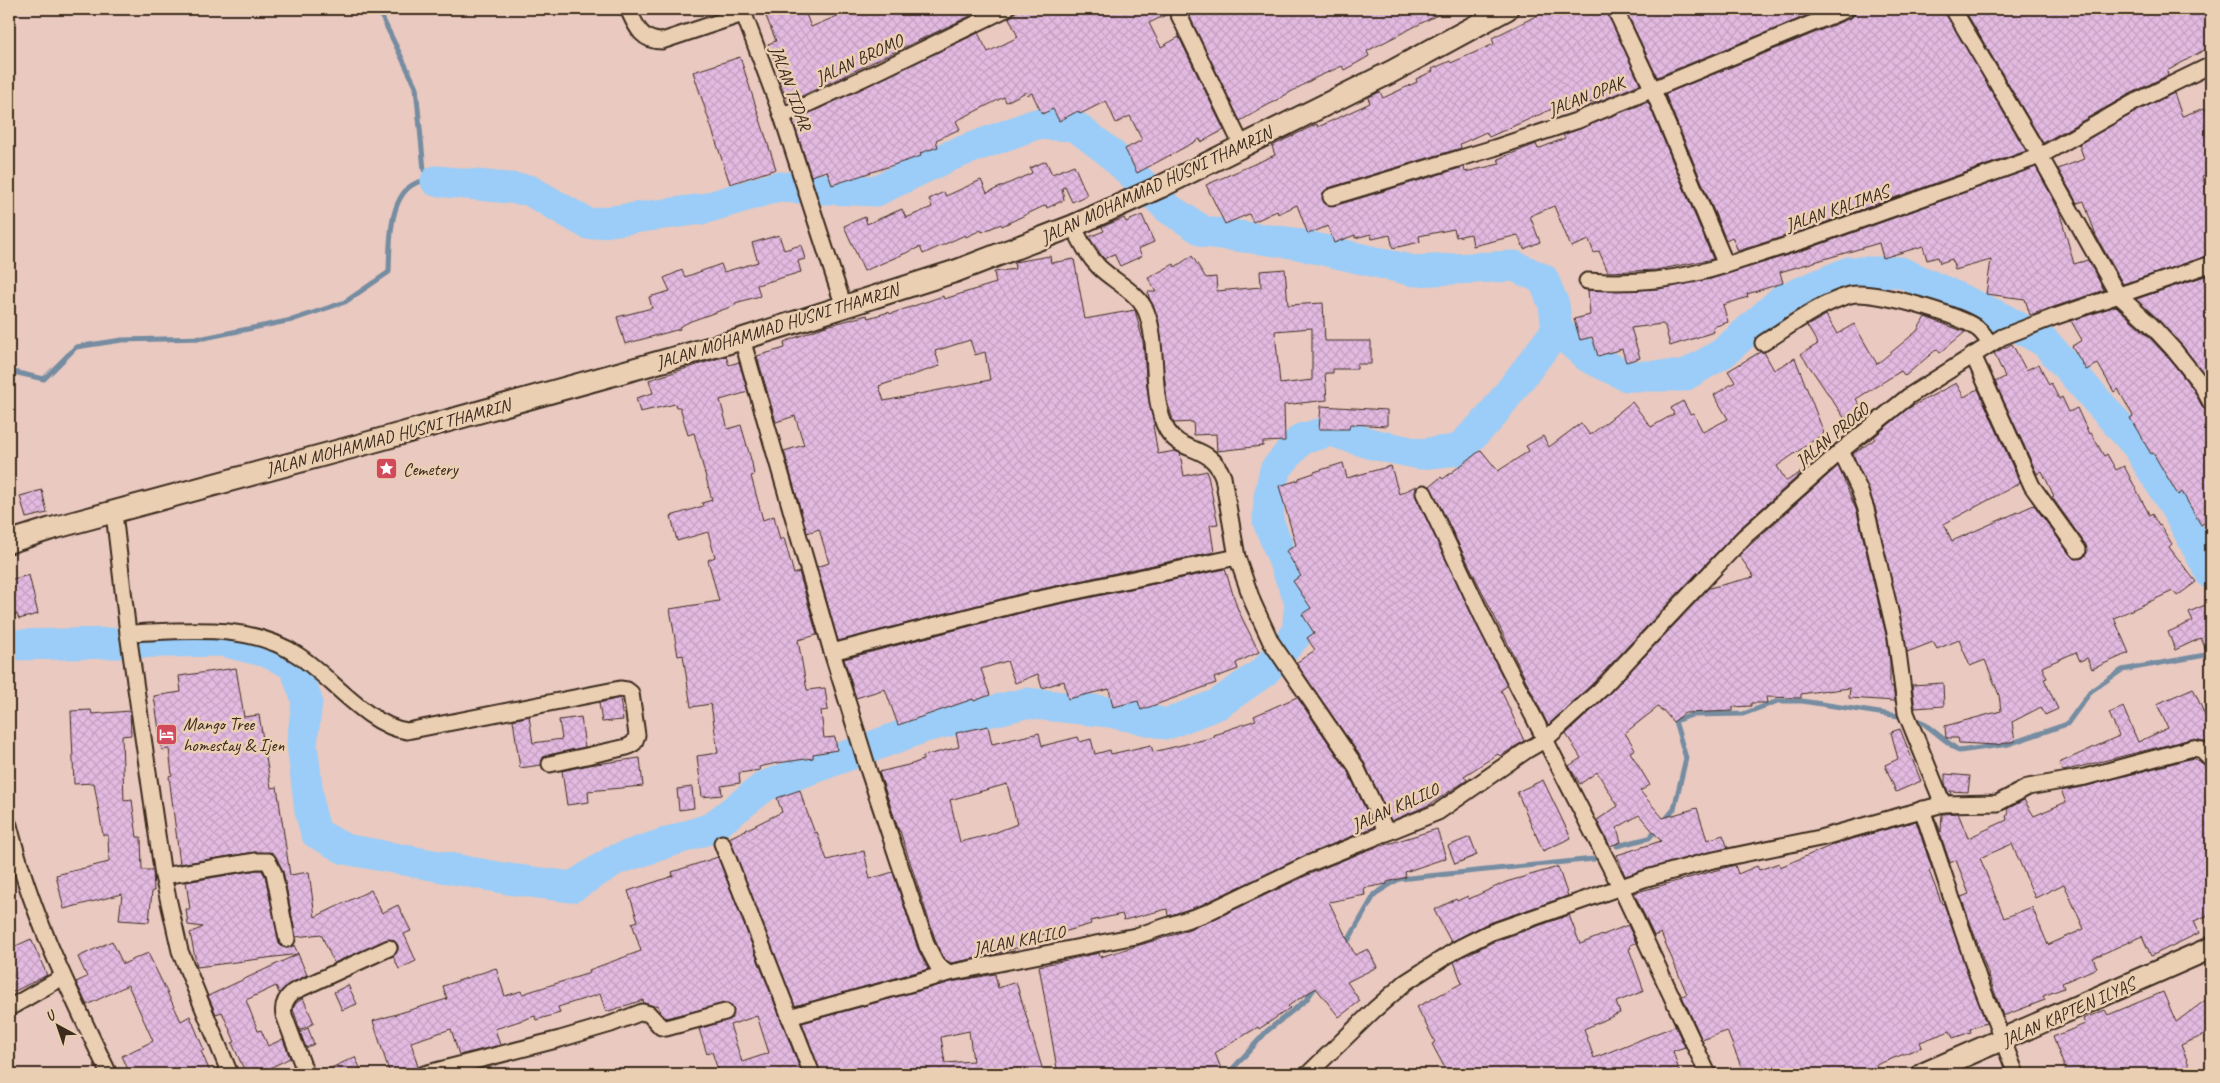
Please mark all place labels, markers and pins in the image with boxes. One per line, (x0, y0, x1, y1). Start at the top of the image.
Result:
place icon: Cemetery (375, 457, 399, 481)
place label: Cemetery (403, 458, 460, 480)
place label: Mango Tree homestay & Ijen (183, 713, 285, 756)
hotel icon: Mango Tree homestay & Ijen (155, 722, 179, 746)

